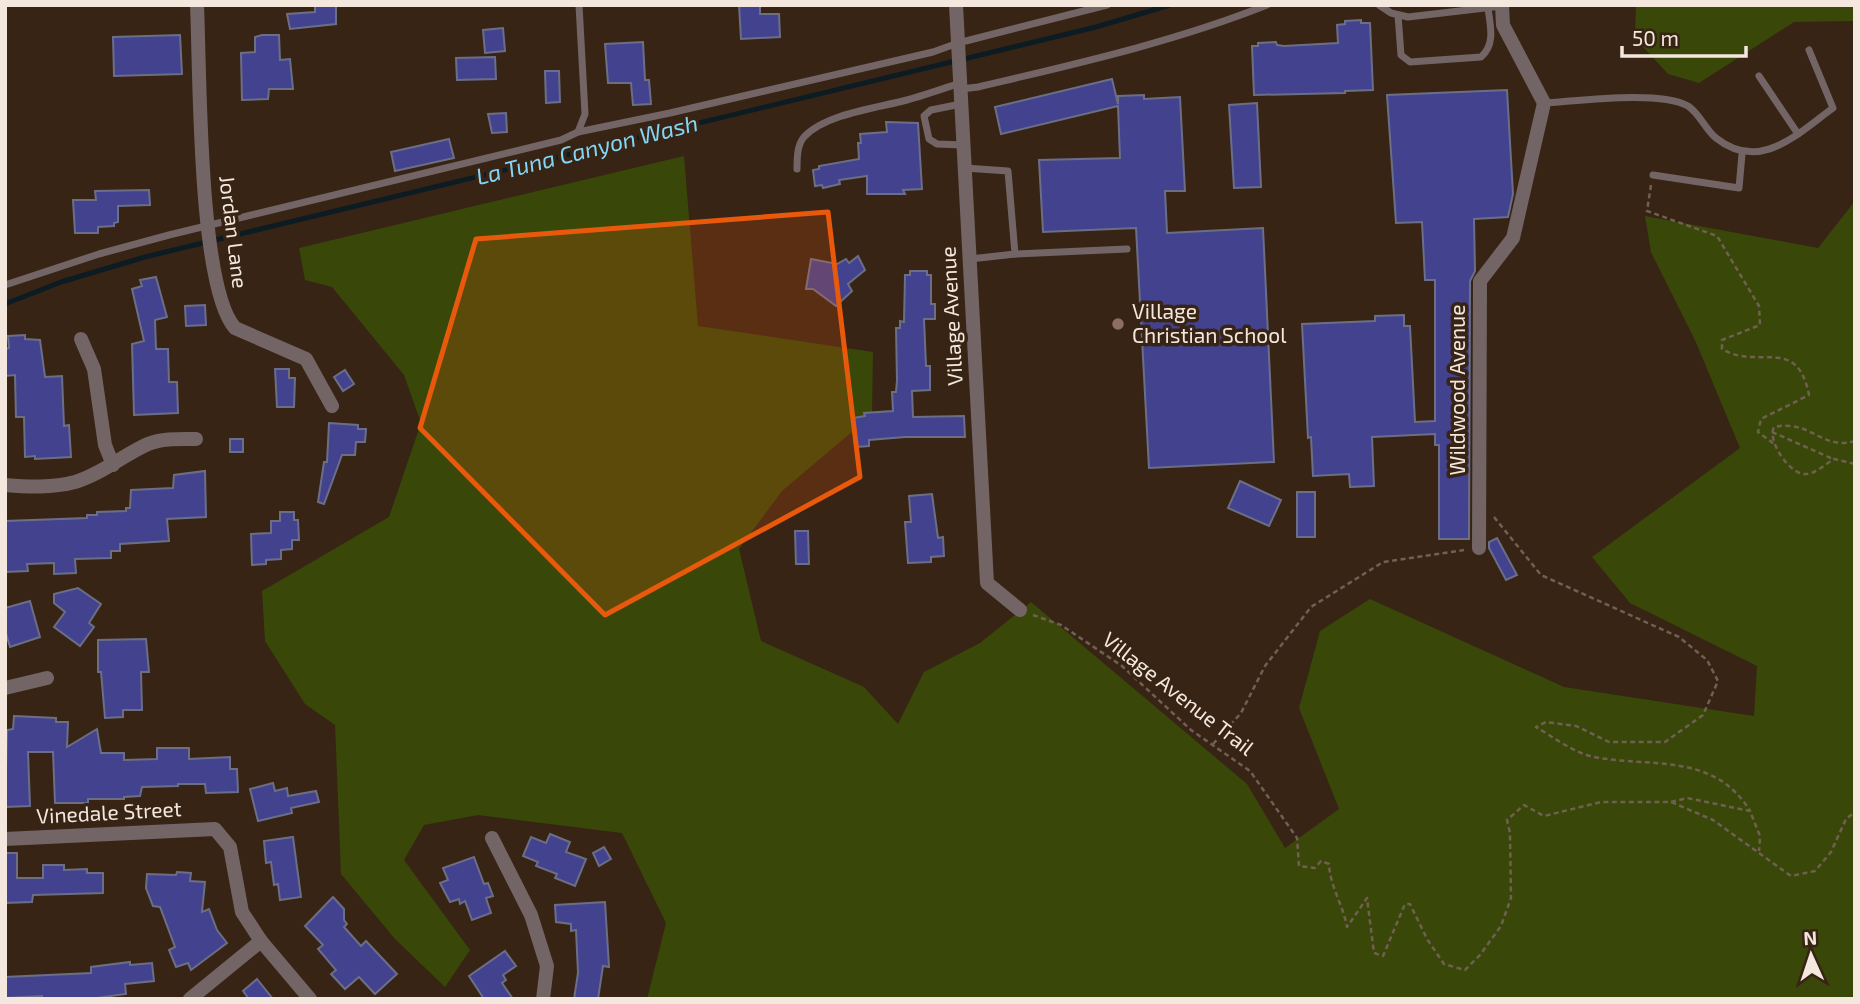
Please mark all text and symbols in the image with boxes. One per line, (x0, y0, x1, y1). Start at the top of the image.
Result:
scale bar (1622, 14, 1746, 58)
text: 50 m (1632, 25, 1679, 50)
water label: La Tuna Canyon Wash (473, 108, 701, 190)
street label: Jordan Lane (215, 174, 254, 290)
street label: Village Avenue (934, 246, 967, 386)
place label: Village Christian School (1132, 298, 1287, 347)
street label: Wildwood Avenue (1444, 304, 1469, 476)
marker: Village Christian School (1110, 316, 1126, 332)
street label: Village Avenue Trail (1098, 626, 1260, 760)
street label: Vinedale Street (36, 795, 182, 828)
north arrow (1776, 920, 1846, 990)
text: N (1803, 926, 1818, 949)

